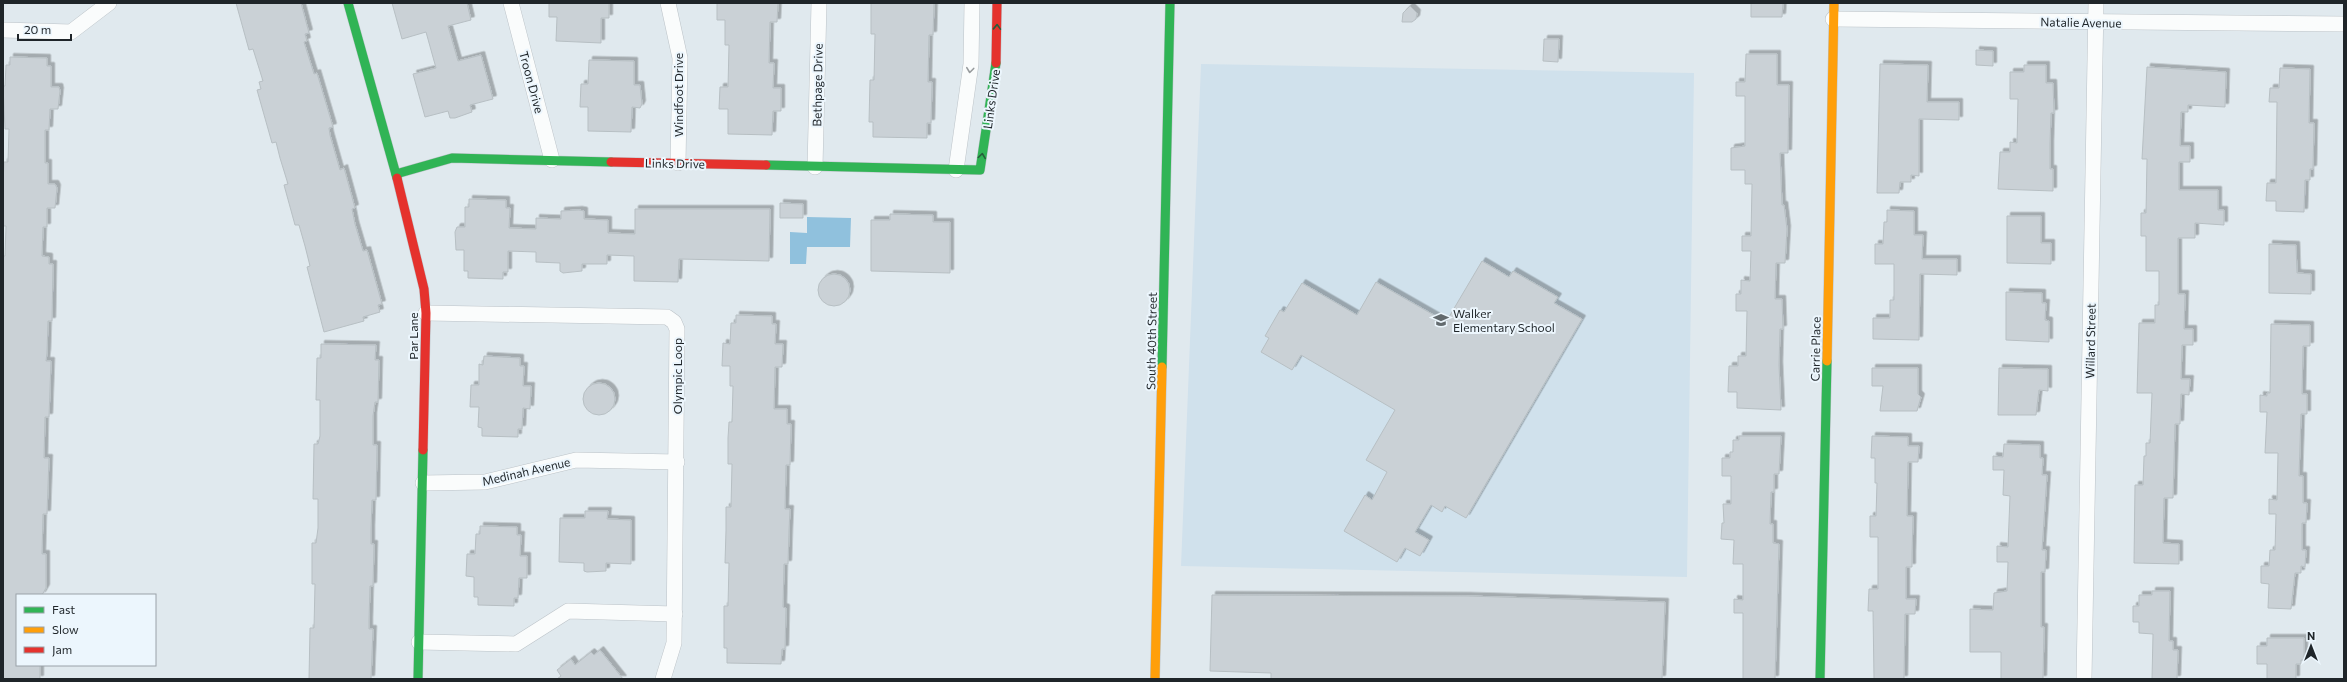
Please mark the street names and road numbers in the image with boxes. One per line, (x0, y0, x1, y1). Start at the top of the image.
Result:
street label: Natalie Avenue (2040, 14, 2122, 30)
street label: Bethpage Drive (809, 43, 825, 127)
street label: Troon Drive (517, 49, 547, 115)
street label: Windfoot Drive (671, 53, 685, 137)
street label: Links Drive (980, 68, 1002, 130)
street label: Links Drive (645, 155, 705, 171)
street label: South 40th Street (1143, 292, 1159, 390)
street label: Willard Street (2082, 303, 2098, 379)
street label: Par Lane (406, 312, 420, 360)
street label: Carrie Place (1807, 316, 1823, 382)
street label: Olympic Loop (670, 338, 684, 414)
street label: Medinah Avenue (481, 454, 571, 488)

